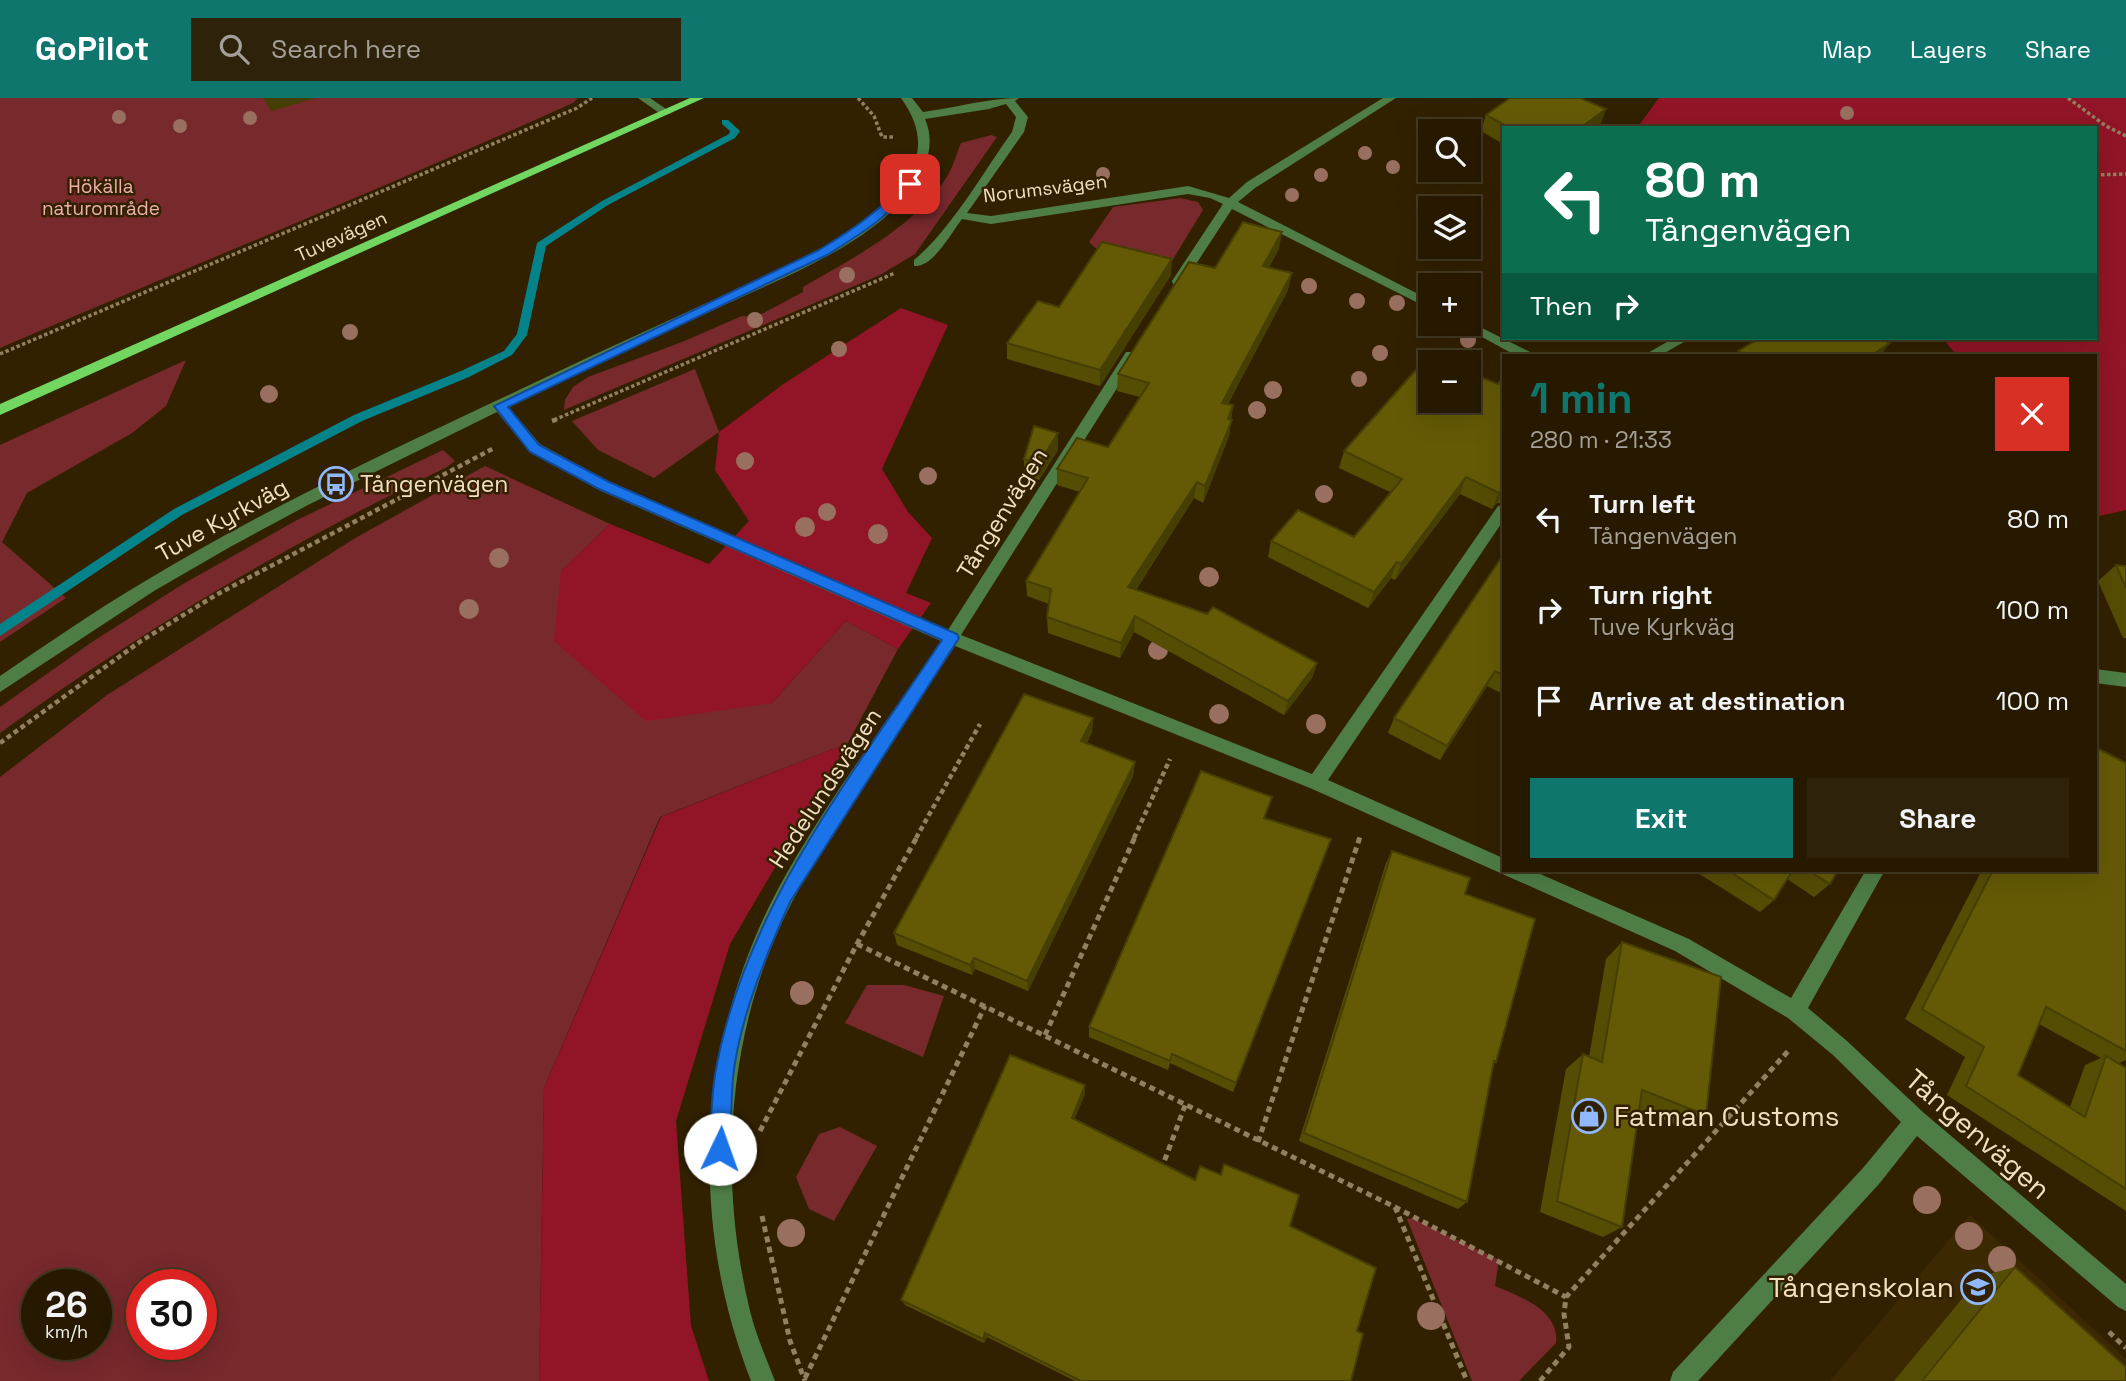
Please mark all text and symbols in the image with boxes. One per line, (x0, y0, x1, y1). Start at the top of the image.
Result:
search box (191, 18, 681, 81)
text: GoPilot (35, 28, 149, 70)
icon: search (215, 30, 253, 68)
text: Search here (271, 32, 421, 66)
text: Map (1822, 34, 1872, 65)
text: Layers (1910, 34, 1987, 65)
text: Share (2025, 34, 2091, 65)
map controls (1418, 119, 1481, 413)
button: search (1418, 119, 1481, 182)
text: 80 m (1645, 149, 1760, 211)
pin (880, 154, 940, 214)
icon: left (1530, 154, 1621, 245)
icon: arrive (891, 165, 929, 203)
street label: Norumsvägen (982, 168, 1109, 209)
park label: Hökälla naturområde (42, 174, 160, 221)
button: layers (1418, 196, 1481, 259)
street label: Tuvevägen (291, 205, 391, 268)
text: Tångenvägen (1645, 210, 1851, 250)
button: + (1418, 273, 1481, 336)
icon: right (1607, 287, 1645, 325)
text: Then (1530, 289, 1593, 323)
button: − (1418, 350, 1481, 413)
text: 1 min (1530, 372, 1633, 425)
button: close (1995, 377, 2069, 451)
text: 280 m · 21:33 (1530, 425, 1672, 455)
street label: Tångenvägen (950, 442, 1054, 584)
bus stop icon: Tångenvägen (317, 465, 355, 503)
place label: Tångenvägen (360, 469, 508, 499)
street label: Tuve Kyrkväg (151, 472, 293, 568)
text: Turn left (1589, 487, 1696, 521)
icon: left (1530, 500, 1568, 538)
text: 80 m (2007, 502, 2069, 536)
text: Tångenvägen (1589, 521, 1737, 551)
text: Turn right (1589, 578, 1713, 612)
icon: right (1530, 591, 1568, 629)
text: 100 m (1996, 593, 2069, 627)
text: Tuve Kyrkväg (1589, 612, 1735, 642)
icon: arrive (1530, 682, 1568, 720)
text: Arrive at destination (1589, 684, 1846, 718)
text: 100 m (1996, 684, 2069, 718)
street label: Hedelundsvägen (762, 702, 888, 874)
button: Exit (1530, 778, 1793, 858)
button: Share (1807, 778, 2069, 858)
street label: Tångenvägen (1898, 1061, 2058, 1207)
shop icon: Fatman Customs (1570, 1097, 1608, 1135)
place label: Fatman Customs (1614, 1098, 1840, 1134)
position arrow (683, 1112, 757, 1186)
school or university icon: Tångenskolan (1959, 1268, 1997, 1306)
speed limit sign: 30 (126, 1269, 217, 1360)
place label: Tångenskolan (1768, 1269, 1954, 1305)
text: 26 (45, 1283, 88, 1327)
text: km/h (45, 1320, 88, 1343)

